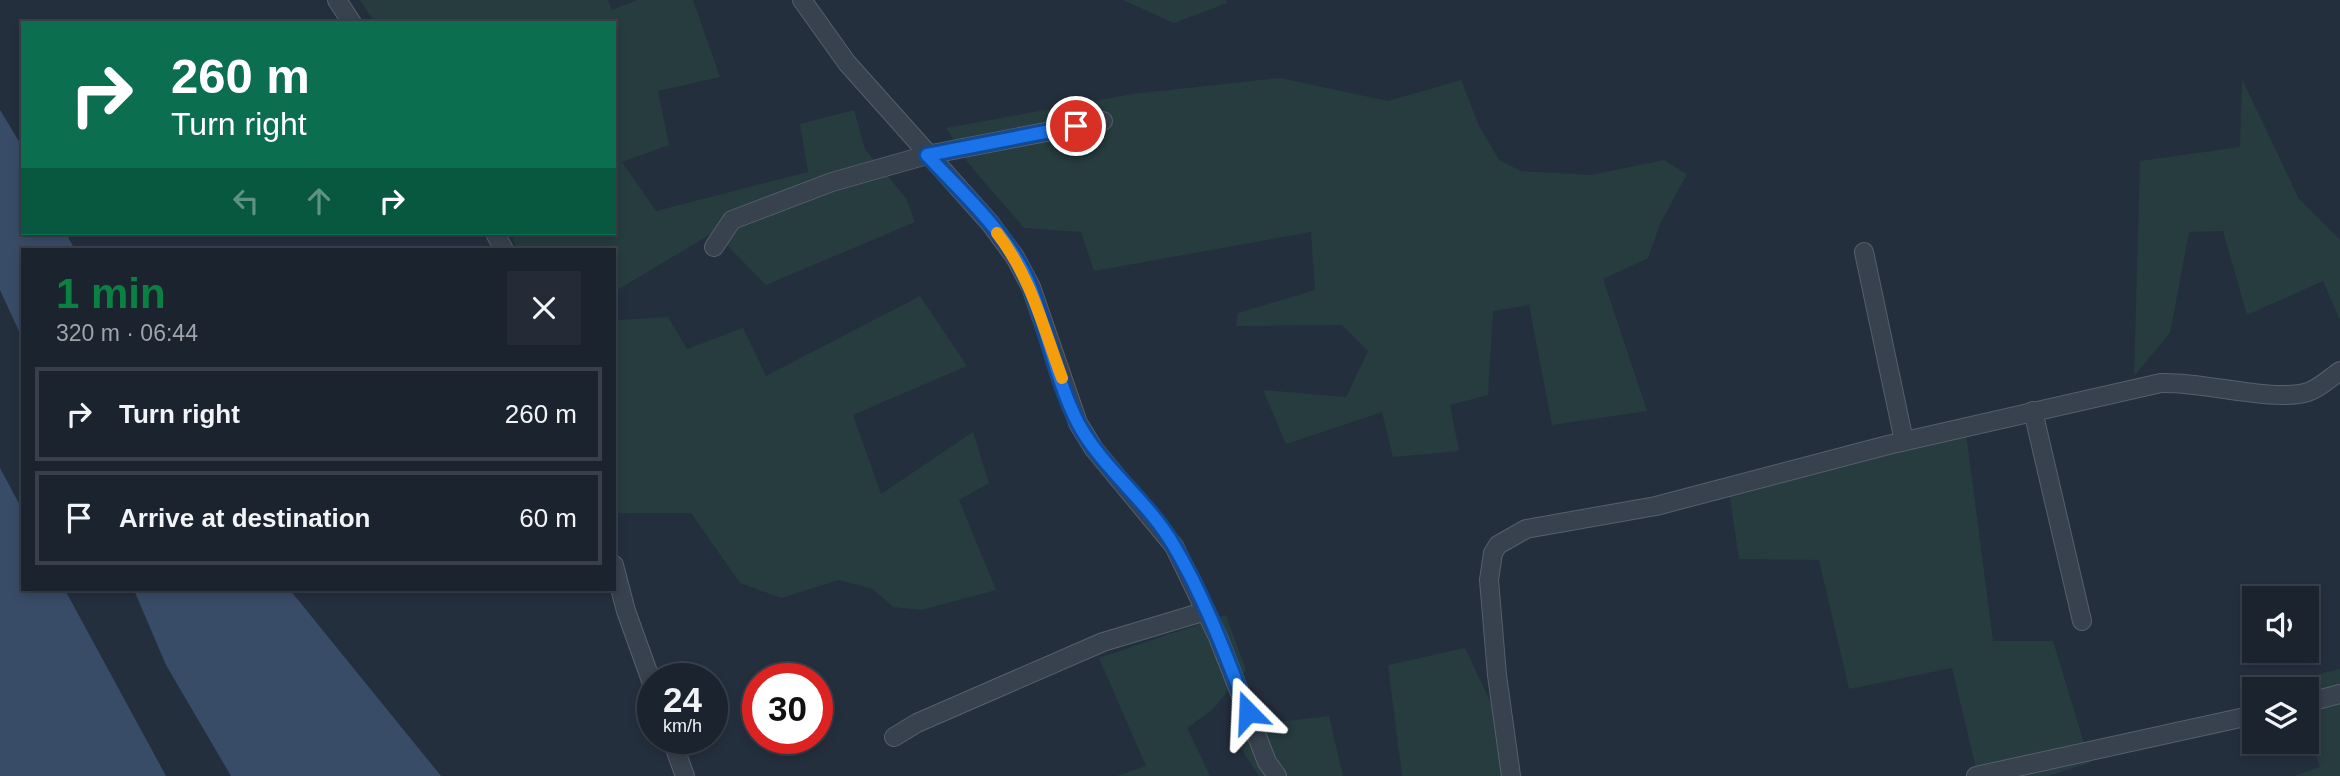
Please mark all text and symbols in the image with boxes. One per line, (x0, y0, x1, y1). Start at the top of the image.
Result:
icon: right (56, 49, 147, 140)
text: 260 m (171, 49, 310, 103)
pin (1046, 96, 1106, 156)
text: Turn right (171, 106, 307, 142)
icon: arrive (1057, 107, 1095, 145)
icon: left (227, 182, 265, 220)
icon: ahead (300, 182, 338, 220)
icon: right (373, 182, 411, 220)
text: 1 min (56, 270, 166, 317)
button: close (507, 271, 581, 345)
text: 320 m · 06:44 (56, 320, 198, 346)
icon: right (60, 395, 98, 433)
text: Turn right (119, 399, 240, 429)
text: 260 m (505, 399, 577, 429)
icon: arrive (60, 499, 98, 537)
text: Arrive at destination (119, 503, 370, 533)
text: 60 m (519, 503, 577, 533)
map controls (2242, 586, 2319, 754)
button: sound (2242, 586, 2319, 663)
speed limit sign: 30 (742, 663, 833, 754)
position arrow (1211, 675, 1285, 749)
button: layers (2242, 677, 2319, 754)
text: 24 (663, 680, 702, 719)
text: km/h (663, 716, 702, 736)

